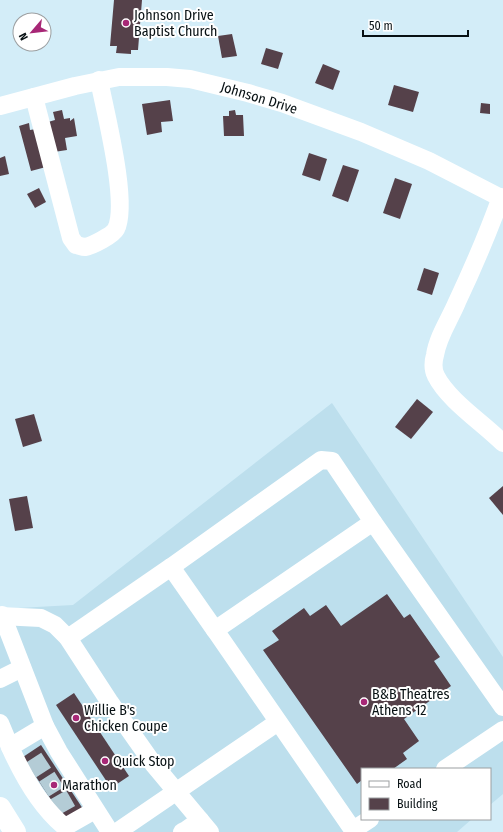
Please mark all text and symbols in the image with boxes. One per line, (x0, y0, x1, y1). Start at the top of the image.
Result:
place label: Johnson Drive Baptist Church (134, 7, 217, 40)
north arrow (12, 12, 52, 52)
scale bar (363, 12, 468, 38)
marker: Johnson Drive Baptist Church (121, 18, 131, 28)
text: 50 m (369, 19, 393, 33)
text: N (16, 30, 31, 42)
street label: Johnson Drive (218, 78, 300, 118)
place label: B&B Theatres Athens 12 (372, 686, 449, 719)
marker: B&B Theatres Athens 12 (359, 697, 369, 707)
place label: Willie B's Chicken Coupe (84, 702, 168, 735)
marker: Willie B's Chicken Coupe (71, 713, 81, 723)
place label: Quick Stop (113, 753, 175, 770)
marker: Quick Stop (100, 756, 110, 766)
legend (361, 768, 491, 820)
place label: Marathon (62, 777, 117, 794)
text: Road (397, 777, 422, 791)
marker: Marathon (49, 780, 59, 790)
text: Building (397, 797, 438, 811)

